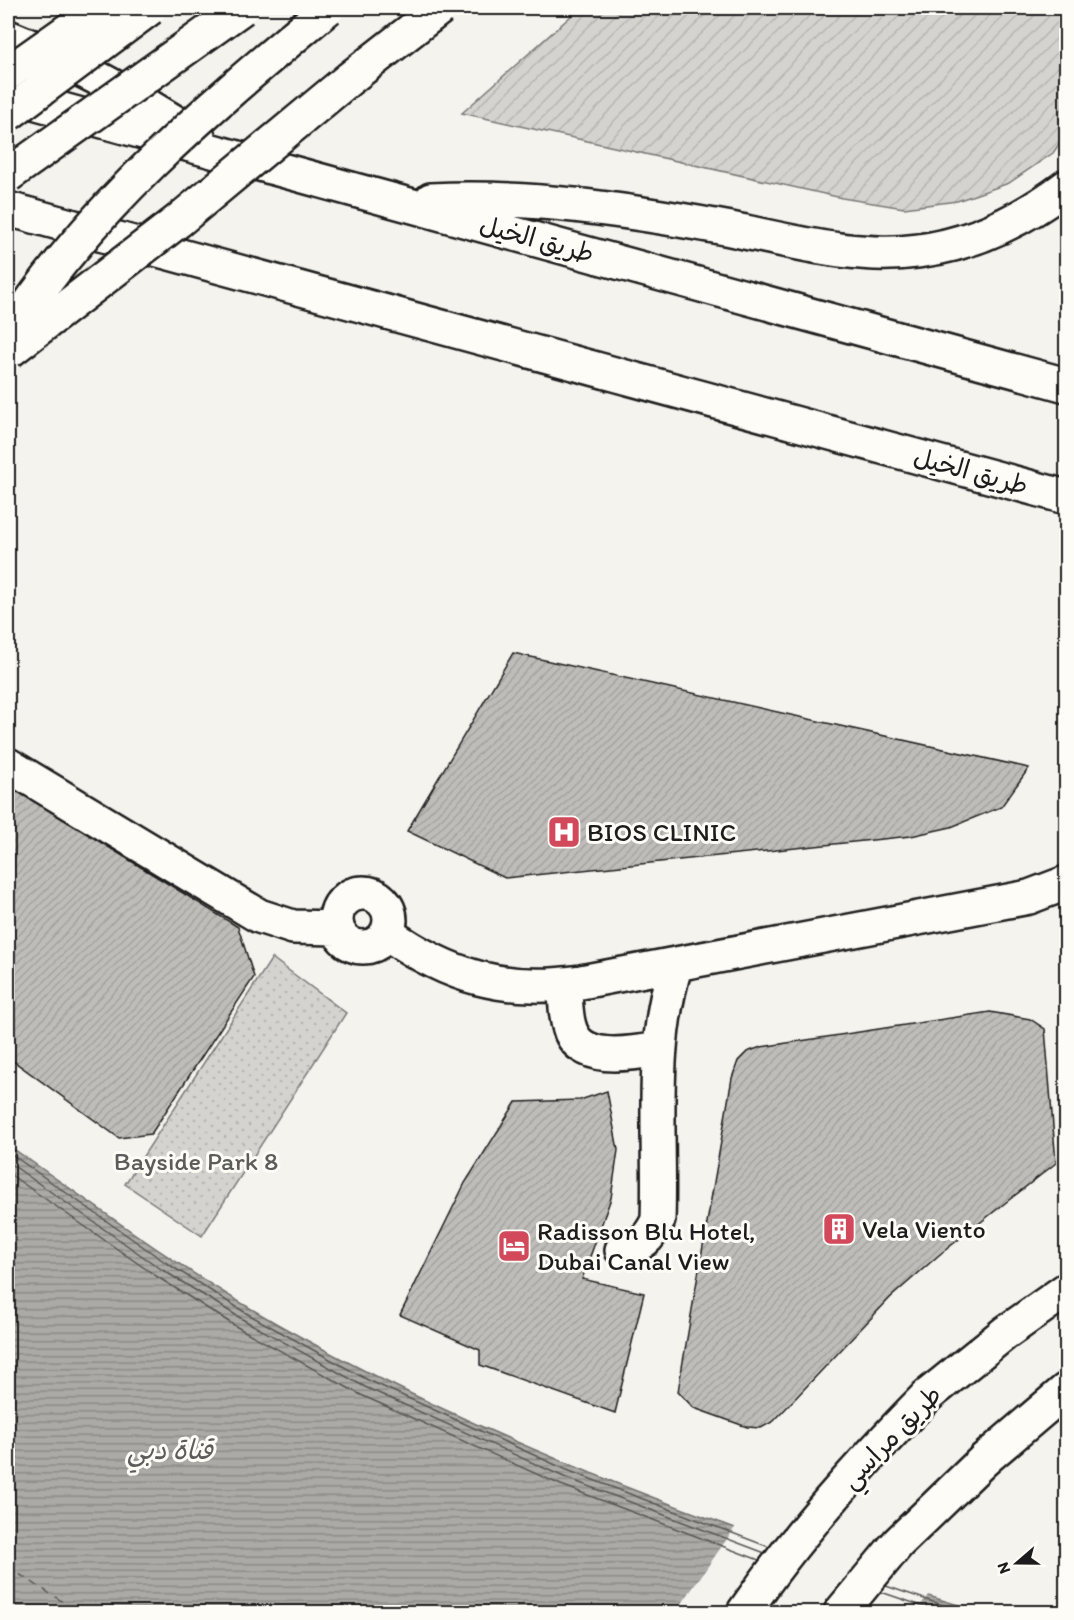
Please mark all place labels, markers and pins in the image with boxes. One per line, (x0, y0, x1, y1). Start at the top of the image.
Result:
hospital icon: BIOS CLINIC (546, 814, 582, 850)
place label: BIOS CLINIC (587, 816, 736, 848)
building icon: Vela Viento (821, 1211, 857, 1247)
place label: Vela Viento (862, 1213, 986, 1245)
place label: Radisson Blu Hotel, Dubai Canal View (537, 1215, 756, 1277)
hotel icon: Radisson Blu Hotel, Dubai Canal View (496, 1228, 532, 1264)

